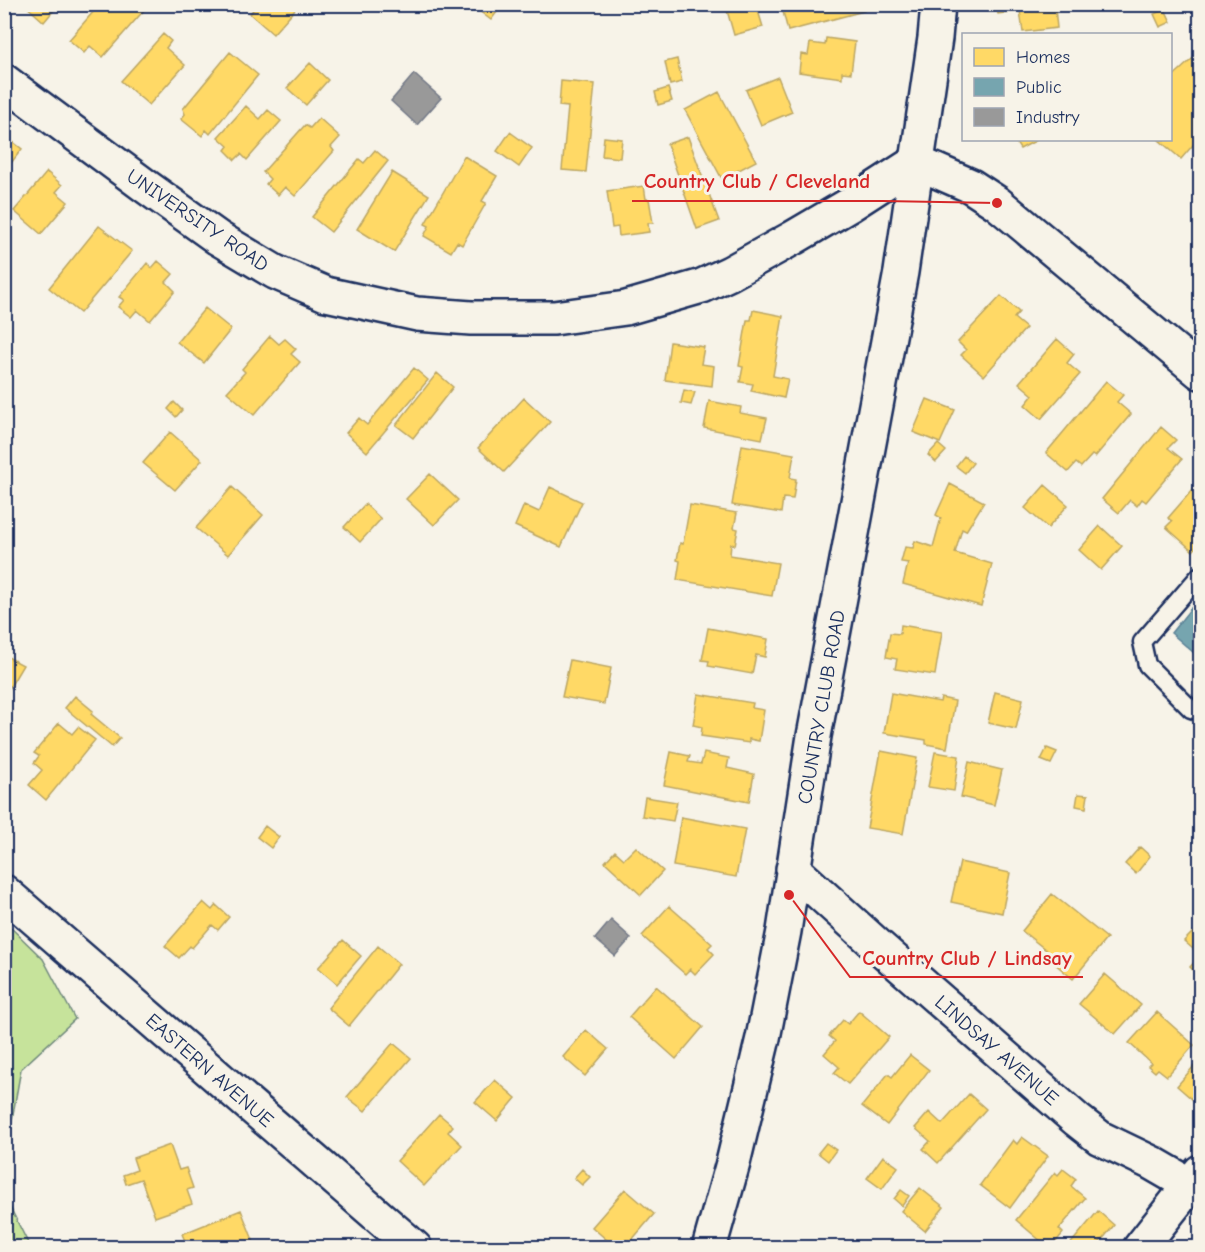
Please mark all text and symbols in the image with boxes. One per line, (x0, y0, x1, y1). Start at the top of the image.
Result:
legend (962, 33, 1172, 141)
text: Homes (1016, 47, 1070, 68)
text: Public (1016, 77, 1062, 98)
text: Industry (1016, 107, 1081, 128)
callout: Country Club / Cleveland (632, 162, 883, 201)
street label: UNIVERSITY ROAD (122, 164, 273, 276)
text: Country Club / Cleveland (644, 169, 870, 193)
street label: COUNTRY CLUB ROAD (793, 608, 850, 806)
callout: Country Club / Lindsay (850, 938, 1083, 977)
text: Country Club / Lindsay (862, 946, 1072, 970)
street label: LINDSAY AVENUE (930, 990, 1063, 1110)
street label: EASTERN AVENUE (141, 1009, 278, 1132)

